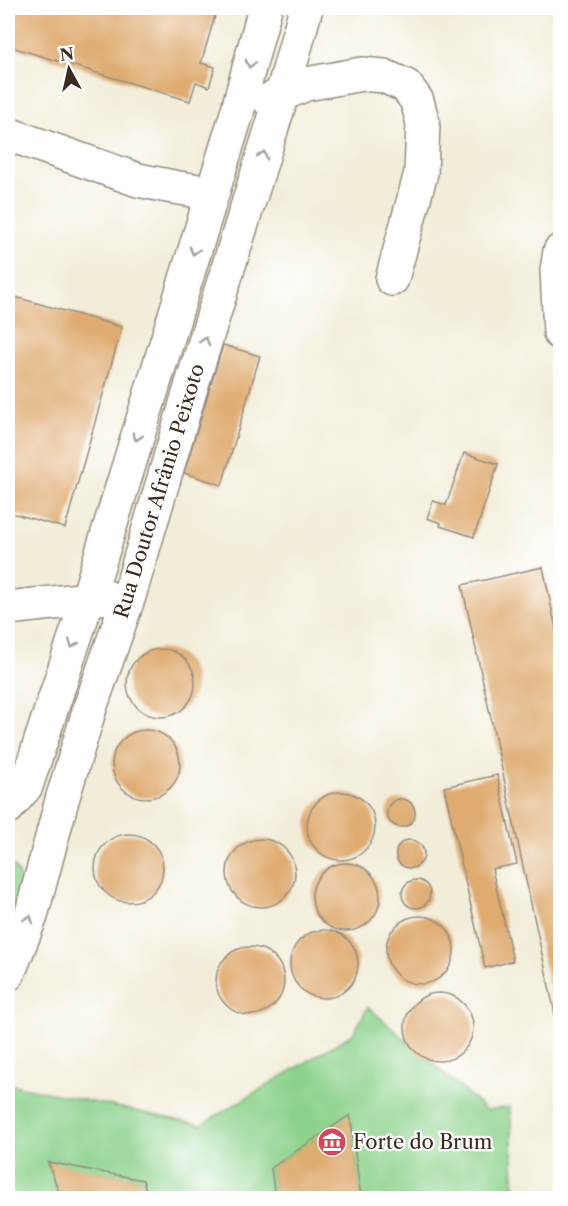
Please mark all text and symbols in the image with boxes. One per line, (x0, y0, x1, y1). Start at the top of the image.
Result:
north arrow (39, 39, 99, 99)
text: N (59, 43, 75, 65)
one-way arrow (245, 59, 258, 69)
one-way arrow (256, 150, 268, 161)
one-way arrow (189, 245, 201, 256)
one-way arrow (198, 336, 210, 347)
street label: Rua Doutor Afrânio Peixoto (109, 361, 209, 621)
one-way arrow (132, 431, 144, 442)
one-way arrow (68, 638, 81, 648)
one-way arrow (22, 914, 35, 925)
museum icon: Forte do Brum (316, 1126, 348, 1158)
place label: Forte do Brum (353, 1130, 493, 1154)

